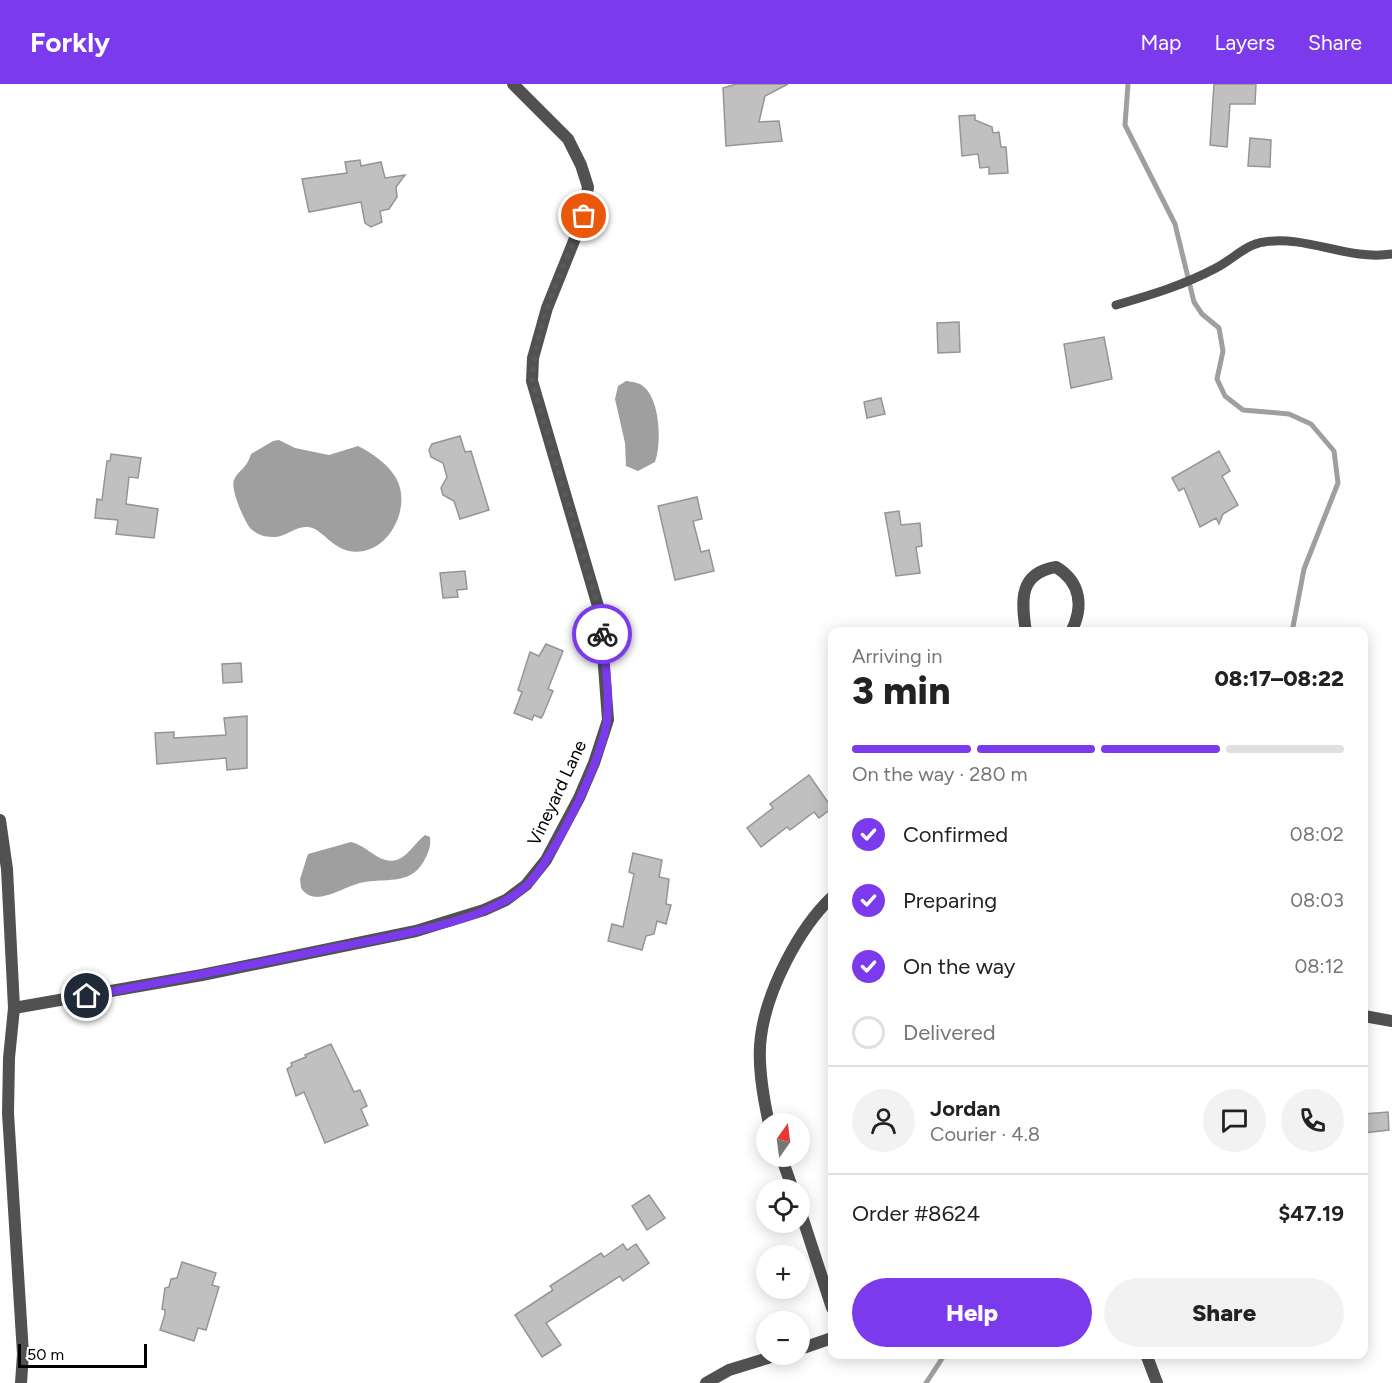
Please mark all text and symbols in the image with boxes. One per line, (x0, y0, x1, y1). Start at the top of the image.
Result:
text: Forkly (30, 25, 110, 59)
text: Map (1141, 30, 1181, 55)
text: Layers (1214, 30, 1275, 55)
text: Share (1308, 30, 1362, 55)
pin (558, 190, 609, 241)
icon: bag (567, 199, 600, 232)
courier (572, 604, 632, 664)
icon: bike (586, 618, 619, 651)
text: Arriving in (852, 644, 942, 668)
text: 08:17–08:22 (1214, 665, 1344, 692)
text: 3 min (852, 667, 950, 714)
street label: Vineyard Lane (523, 736, 591, 849)
text: On the way · 280 m (852, 762, 1027, 786)
icon: check (852, 818, 885, 851)
text: Confirmed (903, 821, 1008, 848)
text: 08:02 (1290, 822, 1344, 846)
icon: check (852, 884, 885, 917)
text: Preparing (903, 887, 997, 914)
text: 08:03 (1290, 888, 1344, 912)
icon: check (852, 950, 885, 983)
text: On the way (903, 953, 1015, 980)
text: 08:12 (1294, 954, 1344, 978)
pin (61, 970, 112, 1021)
icon: home (70, 979, 103, 1012)
text: Delivered (903, 1019, 996, 1046)
button: person (852, 1089, 915, 1152)
button: chat (1203, 1089, 1266, 1152)
button: phone (1281, 1089, 1344, 1152)
text: Jordan (930, 1095, 1001, 1122)
north arrow (756, 1113, 810, 1167)
map controls (756, 1113, 810, 1365)
text: Courier · 4.8 (930, 1122, 1040, 1146)
button: locate (756, 1179, 810, 1233)
text: Order #8624 (852, 1200, 980, 1227)
text: $47.19 (1278, 1200, 1344, 1227)
button: + (756, 1245, 810, 1299)
button: Help (852, 1278, 1092, 1347)
button: Share (1104, 1278, 1344, 1347)
button: − (756, 1311, 810, 1365)
scale bar (18, 1341, 147, 1368)
text: 50 m (27, 1345, 64, 1364)

